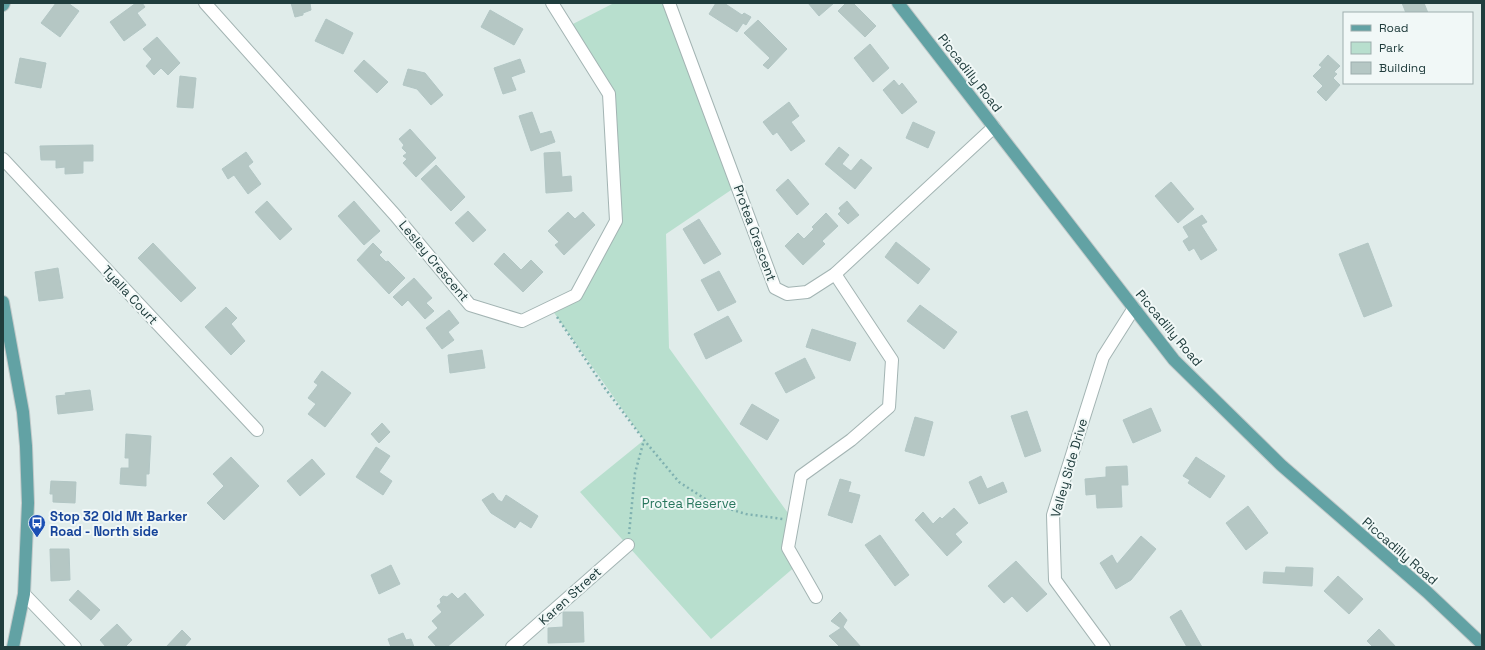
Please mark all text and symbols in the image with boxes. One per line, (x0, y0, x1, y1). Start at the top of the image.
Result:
legend (1343, 12, 1473, 84)
text: Road (1379, 20, 1408, 36)
street label: Piccadilly Road (934, 30, 1006, 116)
text: Park (1379, 40, 1404, 56)
text: Building (1379, 60, 1426, 76)
street label: Protea Crescent (730, 182, 780, 284)
street label: Lesley Crescent (395, 217, 473, 305)
street label: Tyalla Court (98, 262, 162, 328)
street label: Piccadilly Road (1132, 286, 1206, 370)
street label: Valley Side Drive (1047, 417, 1091, 519)
park label: Protea Reserve (642, 495, 736, 512)
place label: Stop 32 Old Mt Barker Road - North side (50, 508, 187, 540)
bus stop icon: Stop 32 Old Mt Barker Road - North side (27, 513, 47, 538)
street label: Piccadilly Road (1359, 513, 1441, 589)
street label: Karen Street (535, 563, 605, 629)

